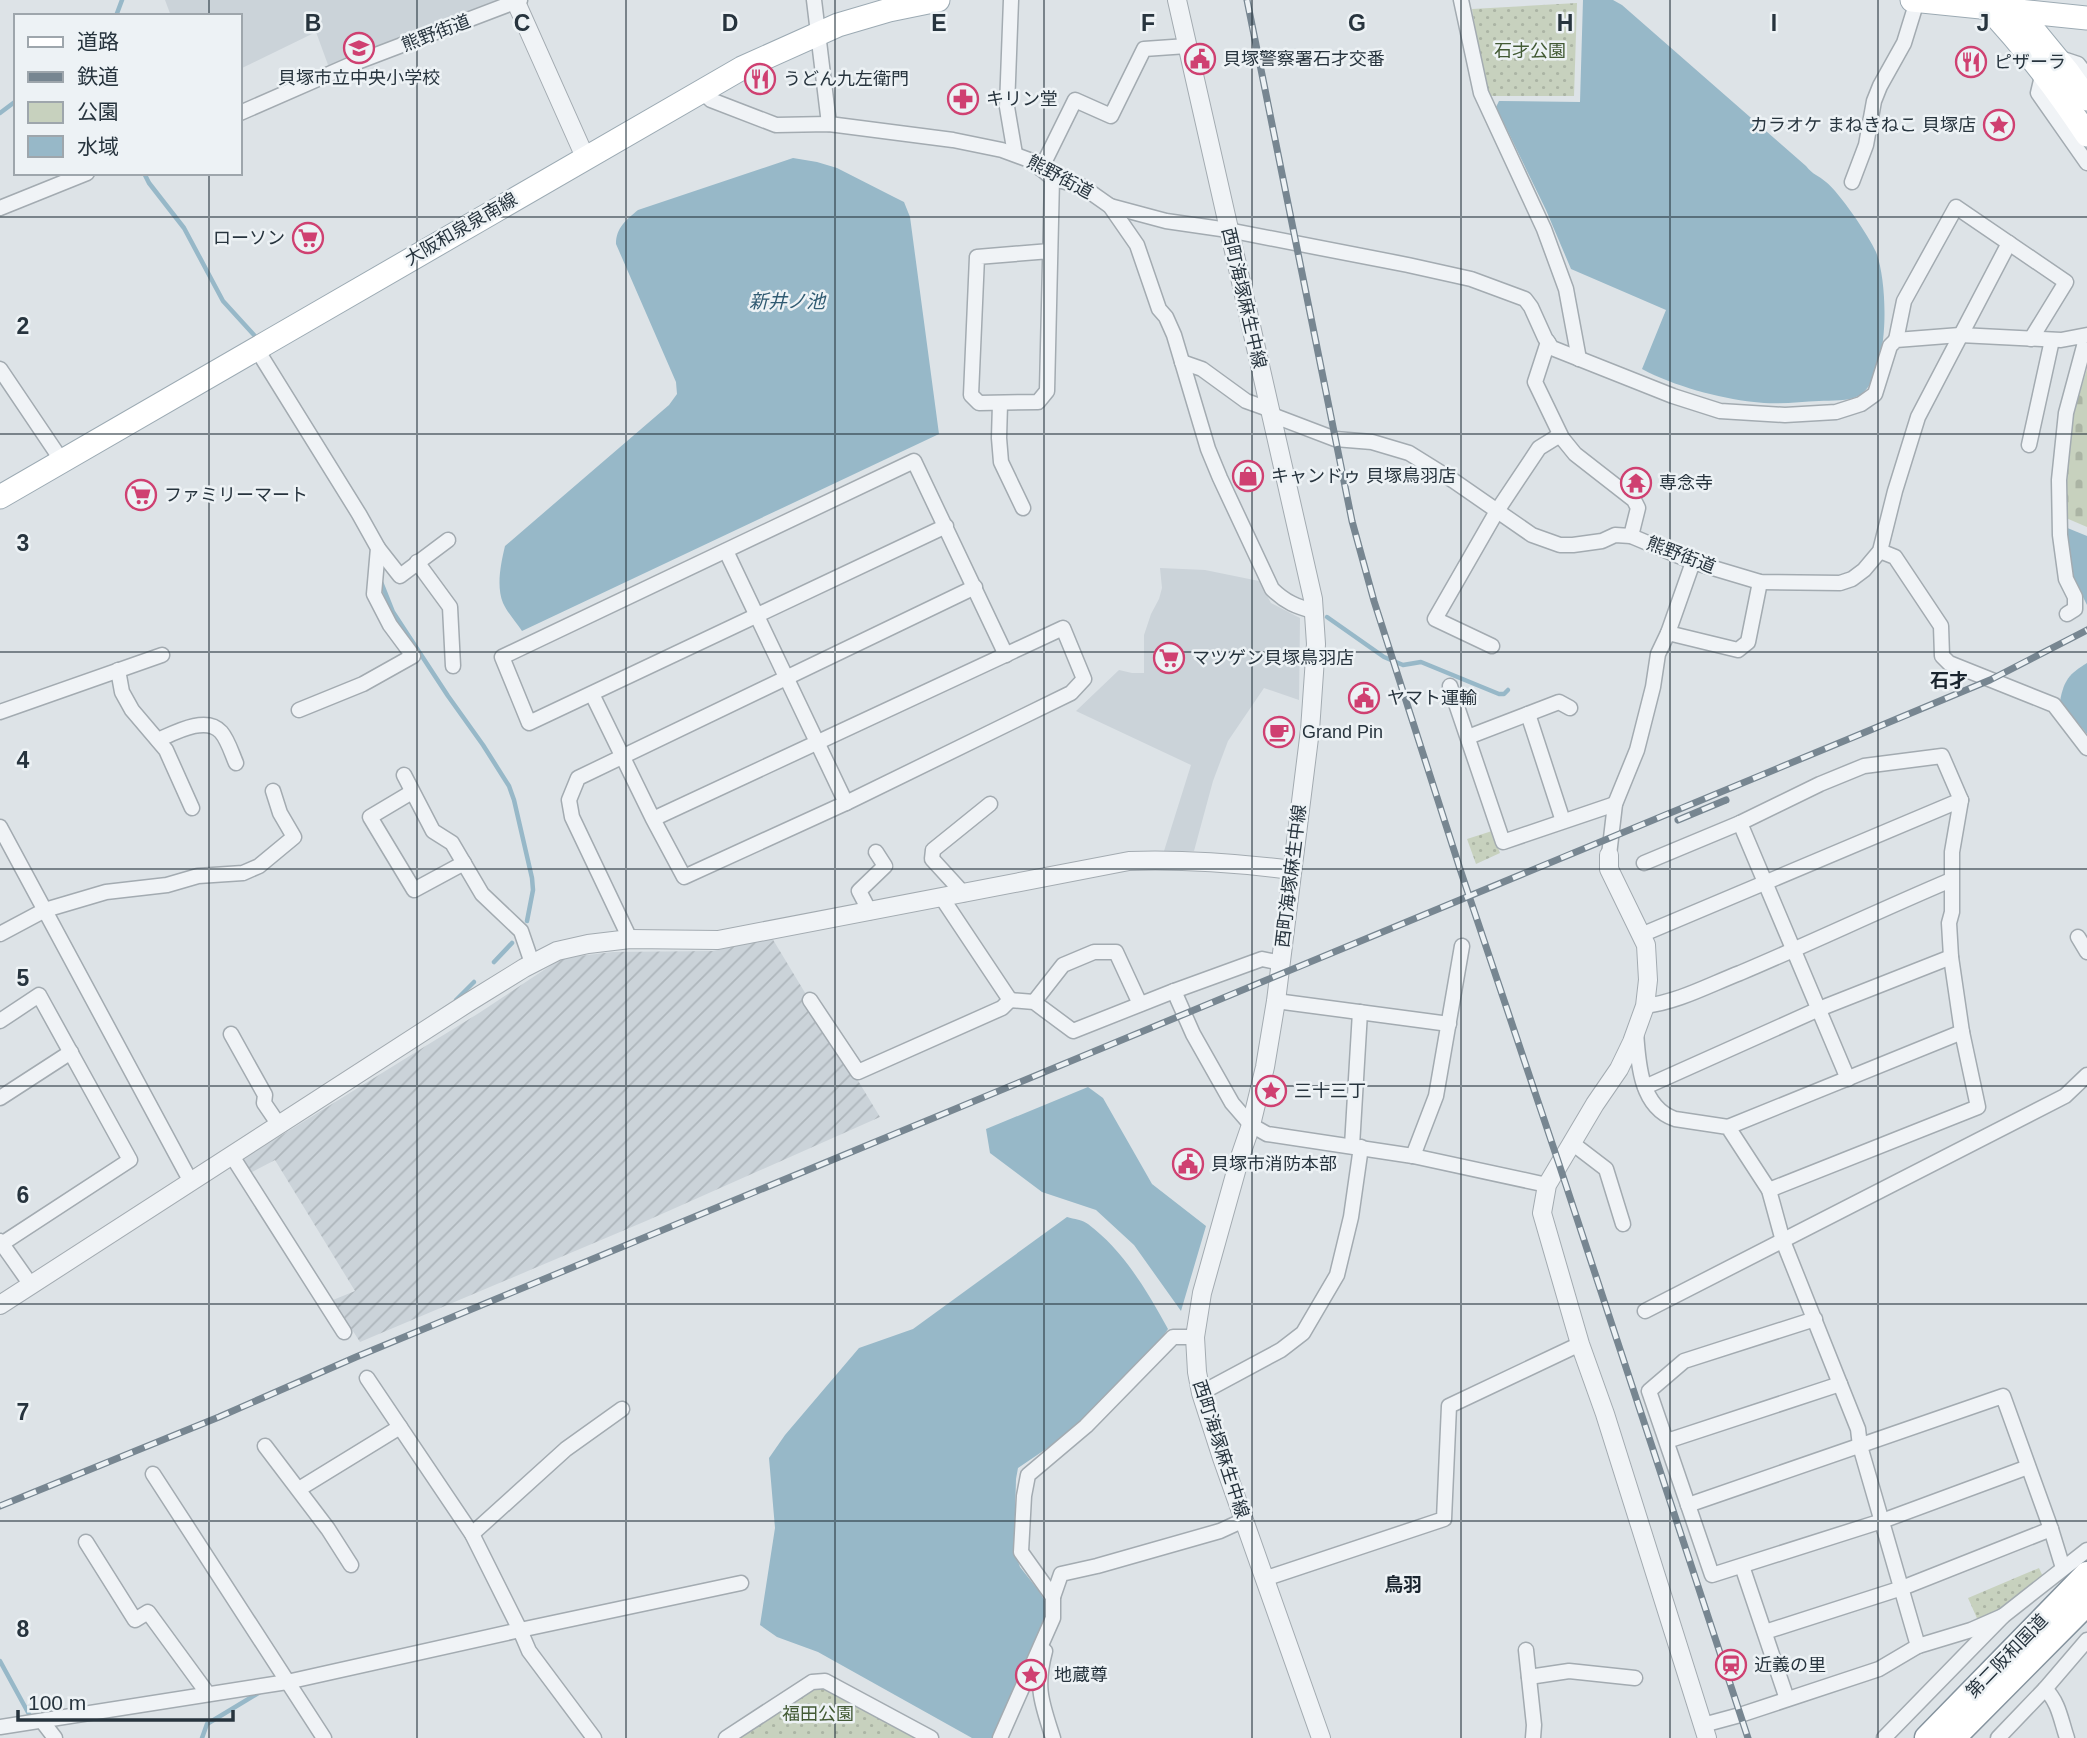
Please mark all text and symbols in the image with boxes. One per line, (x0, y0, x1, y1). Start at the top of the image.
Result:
text: B (305, 10, 321, 36)
text: C (514, 10, 530, 36)
text: D (722, 10, 738, 36)
text: E (931, 10, 947, 36)
text: F (1141, 10, 1155, 36)
text: G (1348, 10, 1366, 36)
text: H (1557, 10, 1573, 36)
text: I (1771, 10, 1777, 36)
text: J (1977, 10, 1989, 36)
street label: 熊野街道 (399, 11, 473, 55)
legend (14, 14, 242, 175)
text: 道路 (77, 30, 119, 53)
school or university icon: 貝塚市立中央小学校 (342, 31, 376, 65)
park label: 石才公園 (1494, 41, 1566, 61)
public building icon: 貝塚警察署石才交番 (1183, 42, 1217, 76)
restaurant icon: ピザーラ (1954, 45, 1988, 79)
place label: 貝塚警察署石才交番 (1223, 49, 1385, 69)
place label: ピザーラ (1994, 52, 2066, 72)
restaurant icon: うどん九左衛門 (743, 62, 777, 96)
text: 鉄道 (77, 65, 119, 88)
place label: 貝塚市立中央小学校 (278, 68, 440, 88)
place label: うどん九左衛門 (783, 69, 909, 89)
pharmacy icon: キリン堂 (946, 82, 980, 116)
place label: キリン堂 (986, 89, 1058, 109)
text: 公園 (77, 100, 119, 123)
place icon: カラオケ まねきねこ 貝塚店 (1982, 108, 2016, 142)
place label: カラオケ まねきねこ 貝塚店 (1750, 115, 1976, 135)
text: 水域 (77, 135, 119, 158)
street label: 熊野街道 (1024, 151, 1096, 203)
street label: 大阪和泉泉南線 (401, 189, 521, 269)
supermarket icon: ローソン (291, 221, 325, 255)
street label: 西町海塚麻生中線 (1218, 226, 1270, 370)
place label: ローソン (213, 228, 285, 248)
water label: 新井ノ池 (749, 291, 827, 312)
text: 2 (17, 313, 29, 339)
shop icon: キャンドゥ 貝塚鳥羽店 (1231, 459, 1265, 493)
place label: キャンドゥ 貝塚鳥羽店 (1271, 466, 1456, 486)
temple icon: 専念寺 (1619, 466, 1653, 500)
place label: 専念寺 (1659, 473, 1713, 493)
supermarket icon: ファミリーマート (124, 478, 158, 512)
place label: ファミリーマート (164, 485, 308, 505)
text: 3 (17, 530, 29, 556)
street label: 熊野街道 (1644, 533, 1718, 577)
supermarket icon: マツゲン貝塚鳥羽店 (1152, 641, 1186, 675)
place label: マツゲン貝塚鳥羽店 (1192, 648, 1354, 668)
district label: 石才 (1930, 670, 1968, 691)
public building icon: ヤマト運輸 (1347, 681, 1381, 715)
place label: ヤマト運輸 (1387, 688, 1477, 708)
cafe icon: Grand Pin (1262, 715, 1296, 749)
place label: Grand Pin (1302, 722, 1383, 742)
text: 4 (17, 747, 30, 773)
street label: 西町海塚麻生中線 (1272, 803, 1310, 949)
text: 5 (17, 965, 30, 991)
place icon: 三十三丁 (1254, 1074, 1288, 1108)
place label: 三十三丁 (1294, 1081, 1366, 1101)
public building icon: 貝塚市消防本部 (1171, 1147, 1205, 1181)
place label: 貝塚市消防本部 (1211, 1154, 1337, 1174)
text: 6 (17, 1182, 29, 1208)
street label: 西町海塚麻生中線 (1189, 1377, 1253, 1521)
text: 7 (17, 1399, 29, 1425)
district label: 鳥羽 (1384, 1574, 1422, 1595)
street label: 第二阪和国道 (1962, 1610, 2052, 1702)
text: 8 (17, 1616, 30, 1642)
station icon: 近義の里 (1714, 1648, 1748, 1682)
place label: 近義の里 (1754, 1655, 1826, 1675)
place icon: 地蔵尊 (1014, 1658, 1048, 1692)
place label: 地蔵尊 (1054, 1665, 1108, 1685)
scale bar (18, 1678, 233, 1722)
text: 100 m (28, 1691, 86, 1714)
park label: 福田公園 (782, 1704, 854, 1724)

